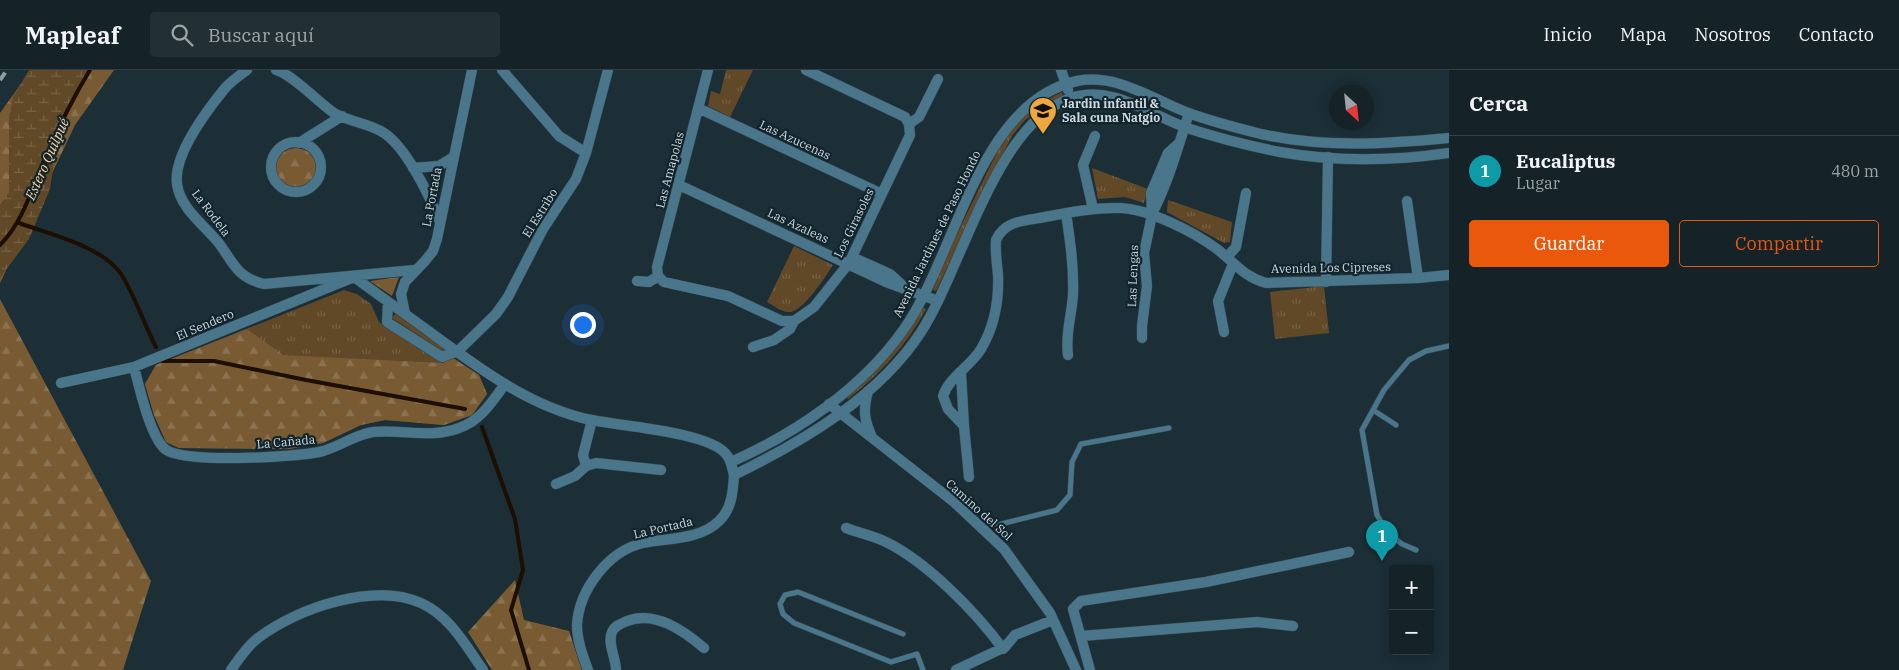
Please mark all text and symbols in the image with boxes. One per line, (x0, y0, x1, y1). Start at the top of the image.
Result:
search box (150, 12, 500, 57)
text: Mapleaf (25, 19, 120, 51)
icon: search (168, 21, 196, 49)
text: Buscar aquí (208, 23, 314, 47)
text: Inicio (1544, 23, 1592, 46)
text: Mapa (1620, 23, 1667, 46)
text: Nosotros (1695, 23, 1771, 46)
text: Contacto (1799, 23, 1874, 46)
north arrow (1329, 85, 1374, 130)
text: Cerca (1469, 89, 1528, 117)
school or university icon: Jardin infantil & Sala cuna Natgio (1028, 96, 1058, 135)
place label: Jardin infantil & Sala cuna Natgio (1062, 96, 1160, 125)
water label: Estero Quilpué (21, 115, 73, 204)
street label: Las Azucenas (757, 117, 833, 163)
street label: Las Amapolas (652, 130, 687, 210)
street label: Avenida Jardines de Paso Hondo (890, 148, 984, 320)
text: Eucaliptus (1516, 149, 1615, 173)
text: 1 (1480, 161, 1490, 181)
text: 480 m (1831, 161, 1879, 181)
street label: La Portada (418, 165, 445, 228)
text: Lugar (1516, 173, 1560, 193)
street label: El Estribo (519, 185, 561, 240)
street label: La Rodela (189, 186, 234, 240)
street label: Los Girasoles (830, 186, 877, 260)
street label: Las Azaleas (765, 205, 831, 246)
button: Guardar (1469, 220, 1669, 267)
button: Compartir (1679, 220, 1879, 267)
street label: Las Lengas (1124, 244, 1141, 307)
street label: Avenida Los Cipreses (1271, 259, 1391, 276)
street label: El Sendero (174, 306, 236, 343)
your location (570, 312, 596, 338)
street label: La Cañada (256, 431, 316, 452)
street label: Camino del Sol (943, 476, 1016, 544)
street label: La Portada (632, 513, 695, 542)
pin: 1 (1366, 520, 1398, 561)
map controls (1389, 565, 1434, 655)
button: + (1389, 565, 1434, 610)
button: − (1389, 610, 1434, 655)

